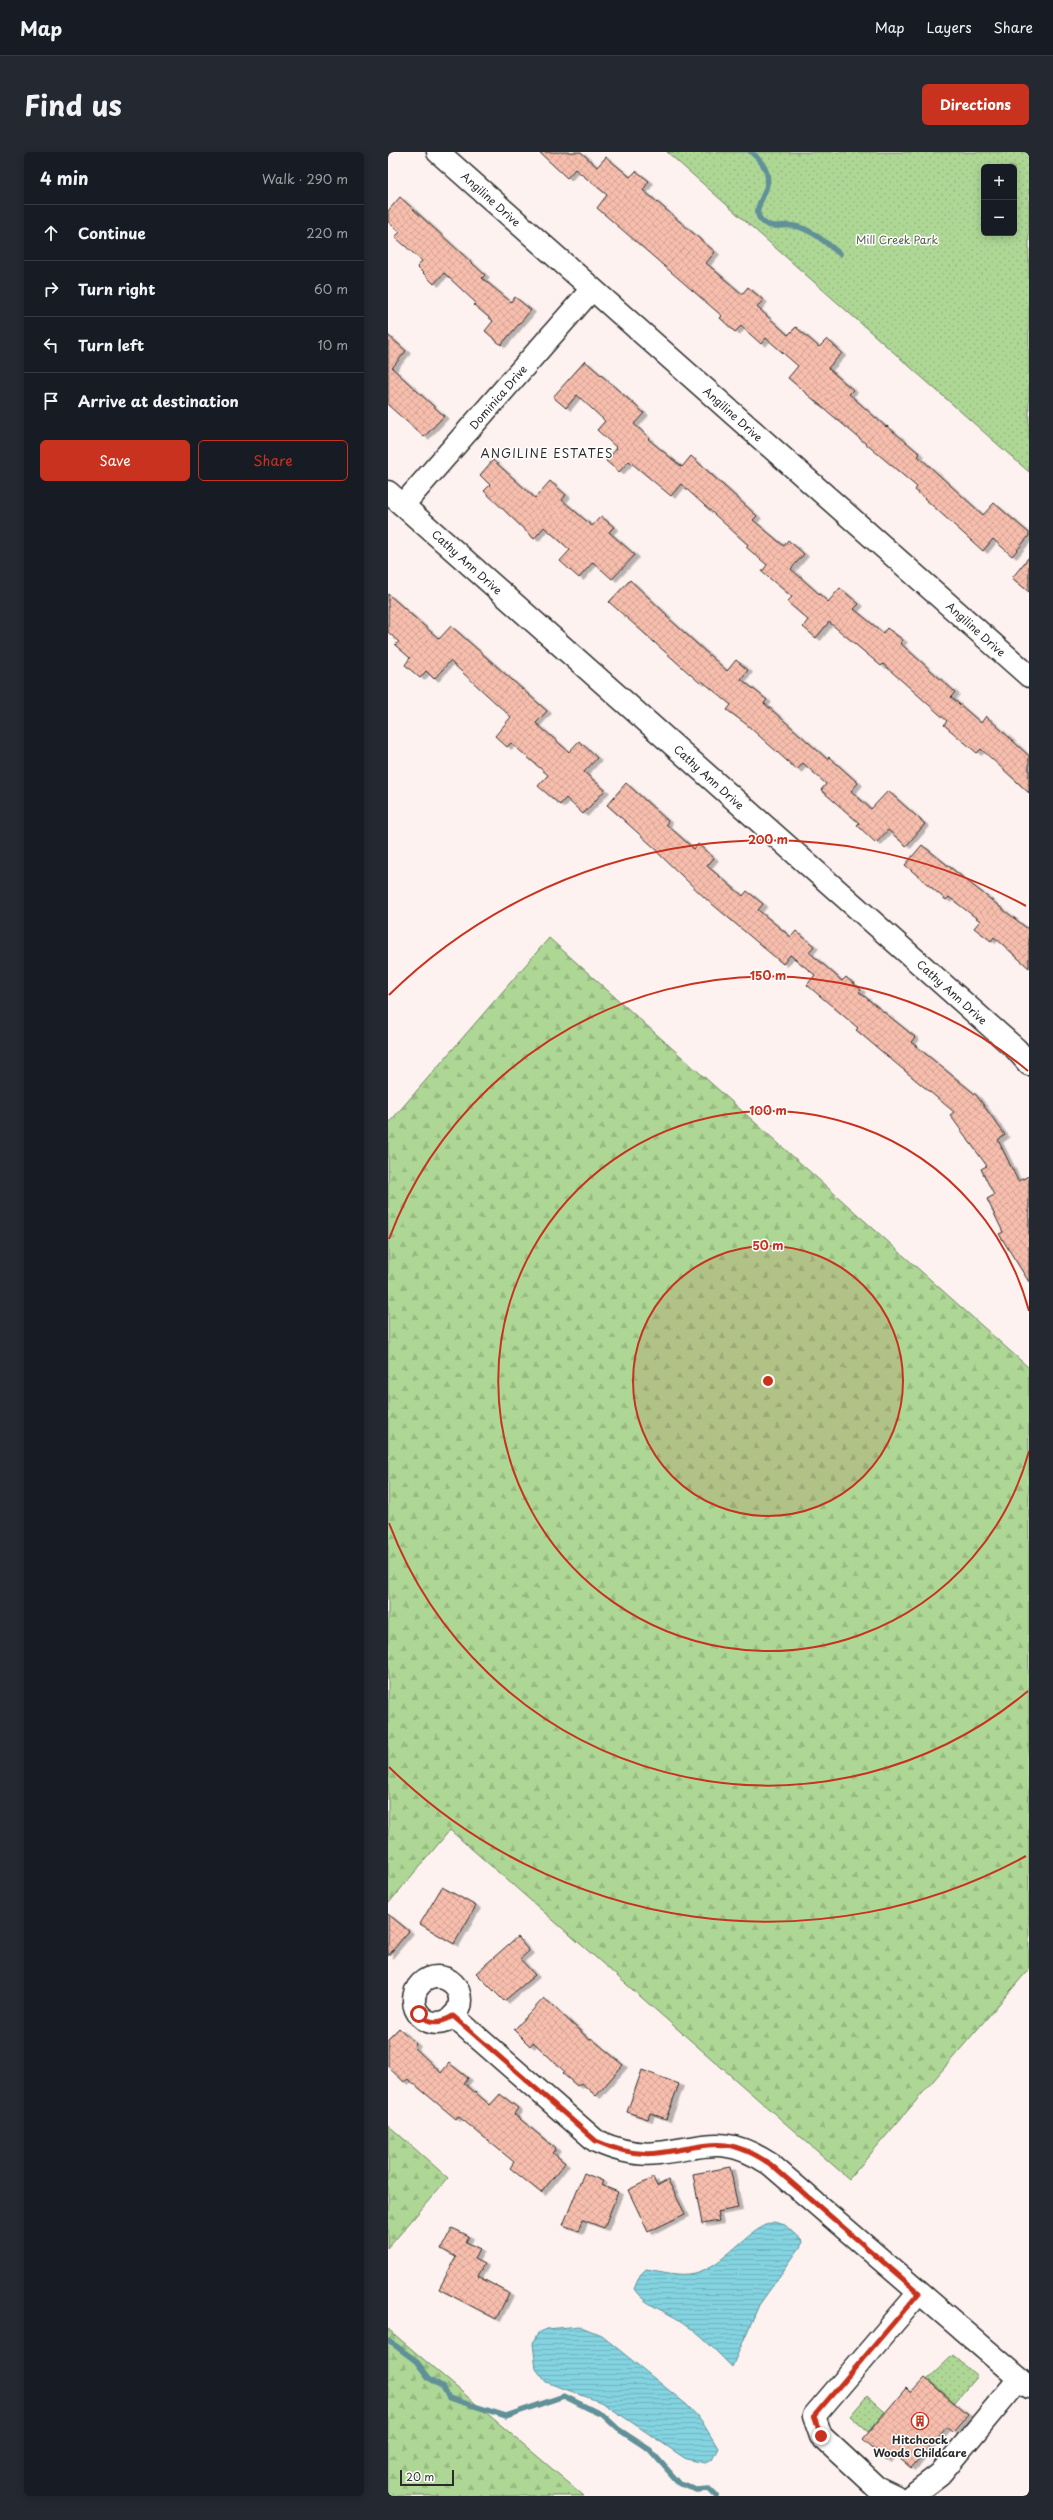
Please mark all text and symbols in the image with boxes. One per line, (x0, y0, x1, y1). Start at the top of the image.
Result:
text: Map (20, 14, 62, 42)
text: Map (875, 17, 905, 38)
text: Layers (927, 17, 972, 38)
text: Share (994, 17, 1033, 38)
text: Find us (24, 83, 122, 126)
button: Directions (922, 84, 1029, 125)
map controls (981, 164, 1017, 236)
button: + (981, 164, 1017, 200)
text: 4 min (40, 165, 88, 191)
street label: Angiline Drive (458, 168, 525, 230)
text: Walk · 290 m (262, 169, 348, 188)
button: − (981, 200, 1017, 236)
text: Continue (78, 221, 146, 244)
icon: ahead (40, 222, 62, 244)
text: 220 m (306, 223, 348, 242)
park label: Mill Creek Park (856, 231, 938, 248)
text: Turn right (78, 277, 155, 300)
icon: right (40, 278, 62, 300)
text: 60 m (314, 279, 348, 298)
text: Turn left (78, 333, 144, 356)
icon: left (40, 334, 62, 356)
text: 10 m (318, 335, 348, 354)
street label: Dominica Drive (465, 361, 531, 433)
street label: Angiline Drive (700, 383, 767, 445)
text: Arrive at destination (78, 389, 239, 412)
icon: arrive (40, 390, 62, 412)
button: Save (40, 440, 190, 481)
button: Share (198, 440, 348, 481)
district label: ANGILINE ESTATES (481, 444, 613, 462)
street label: Cathy Ann Drive (428, 526, 506, 598)
street label: Angiline Drive (943, 598, 1010, 660)
street label: Cathy Ann Drive (670, 741, 748, 813)
text: 200 m (748, 830, 788, 848)
street label: Cathy Ann Drive (913, 956, 991, 1028)
text: 150 m (750, 966, 786, 984)
text: 100 m (749, 1101, 787, 1119)
text: 50 m (752, 1236, 784, 1254)
centre of rings (761, 1374, 775, 1388)
route start (410, 2005, 428, 2023)
building icon: Hitchcock Woods Childcare (910, 2411, 930, 2431)
route end (812, 2427, 830, 2445)
place label: Hitchcock Woods Childcare (873, 2431, 967, 2461)
scale bar (400, 2468, 454, 2487)
text: 20 m (406, 2468, 434, 2485)

